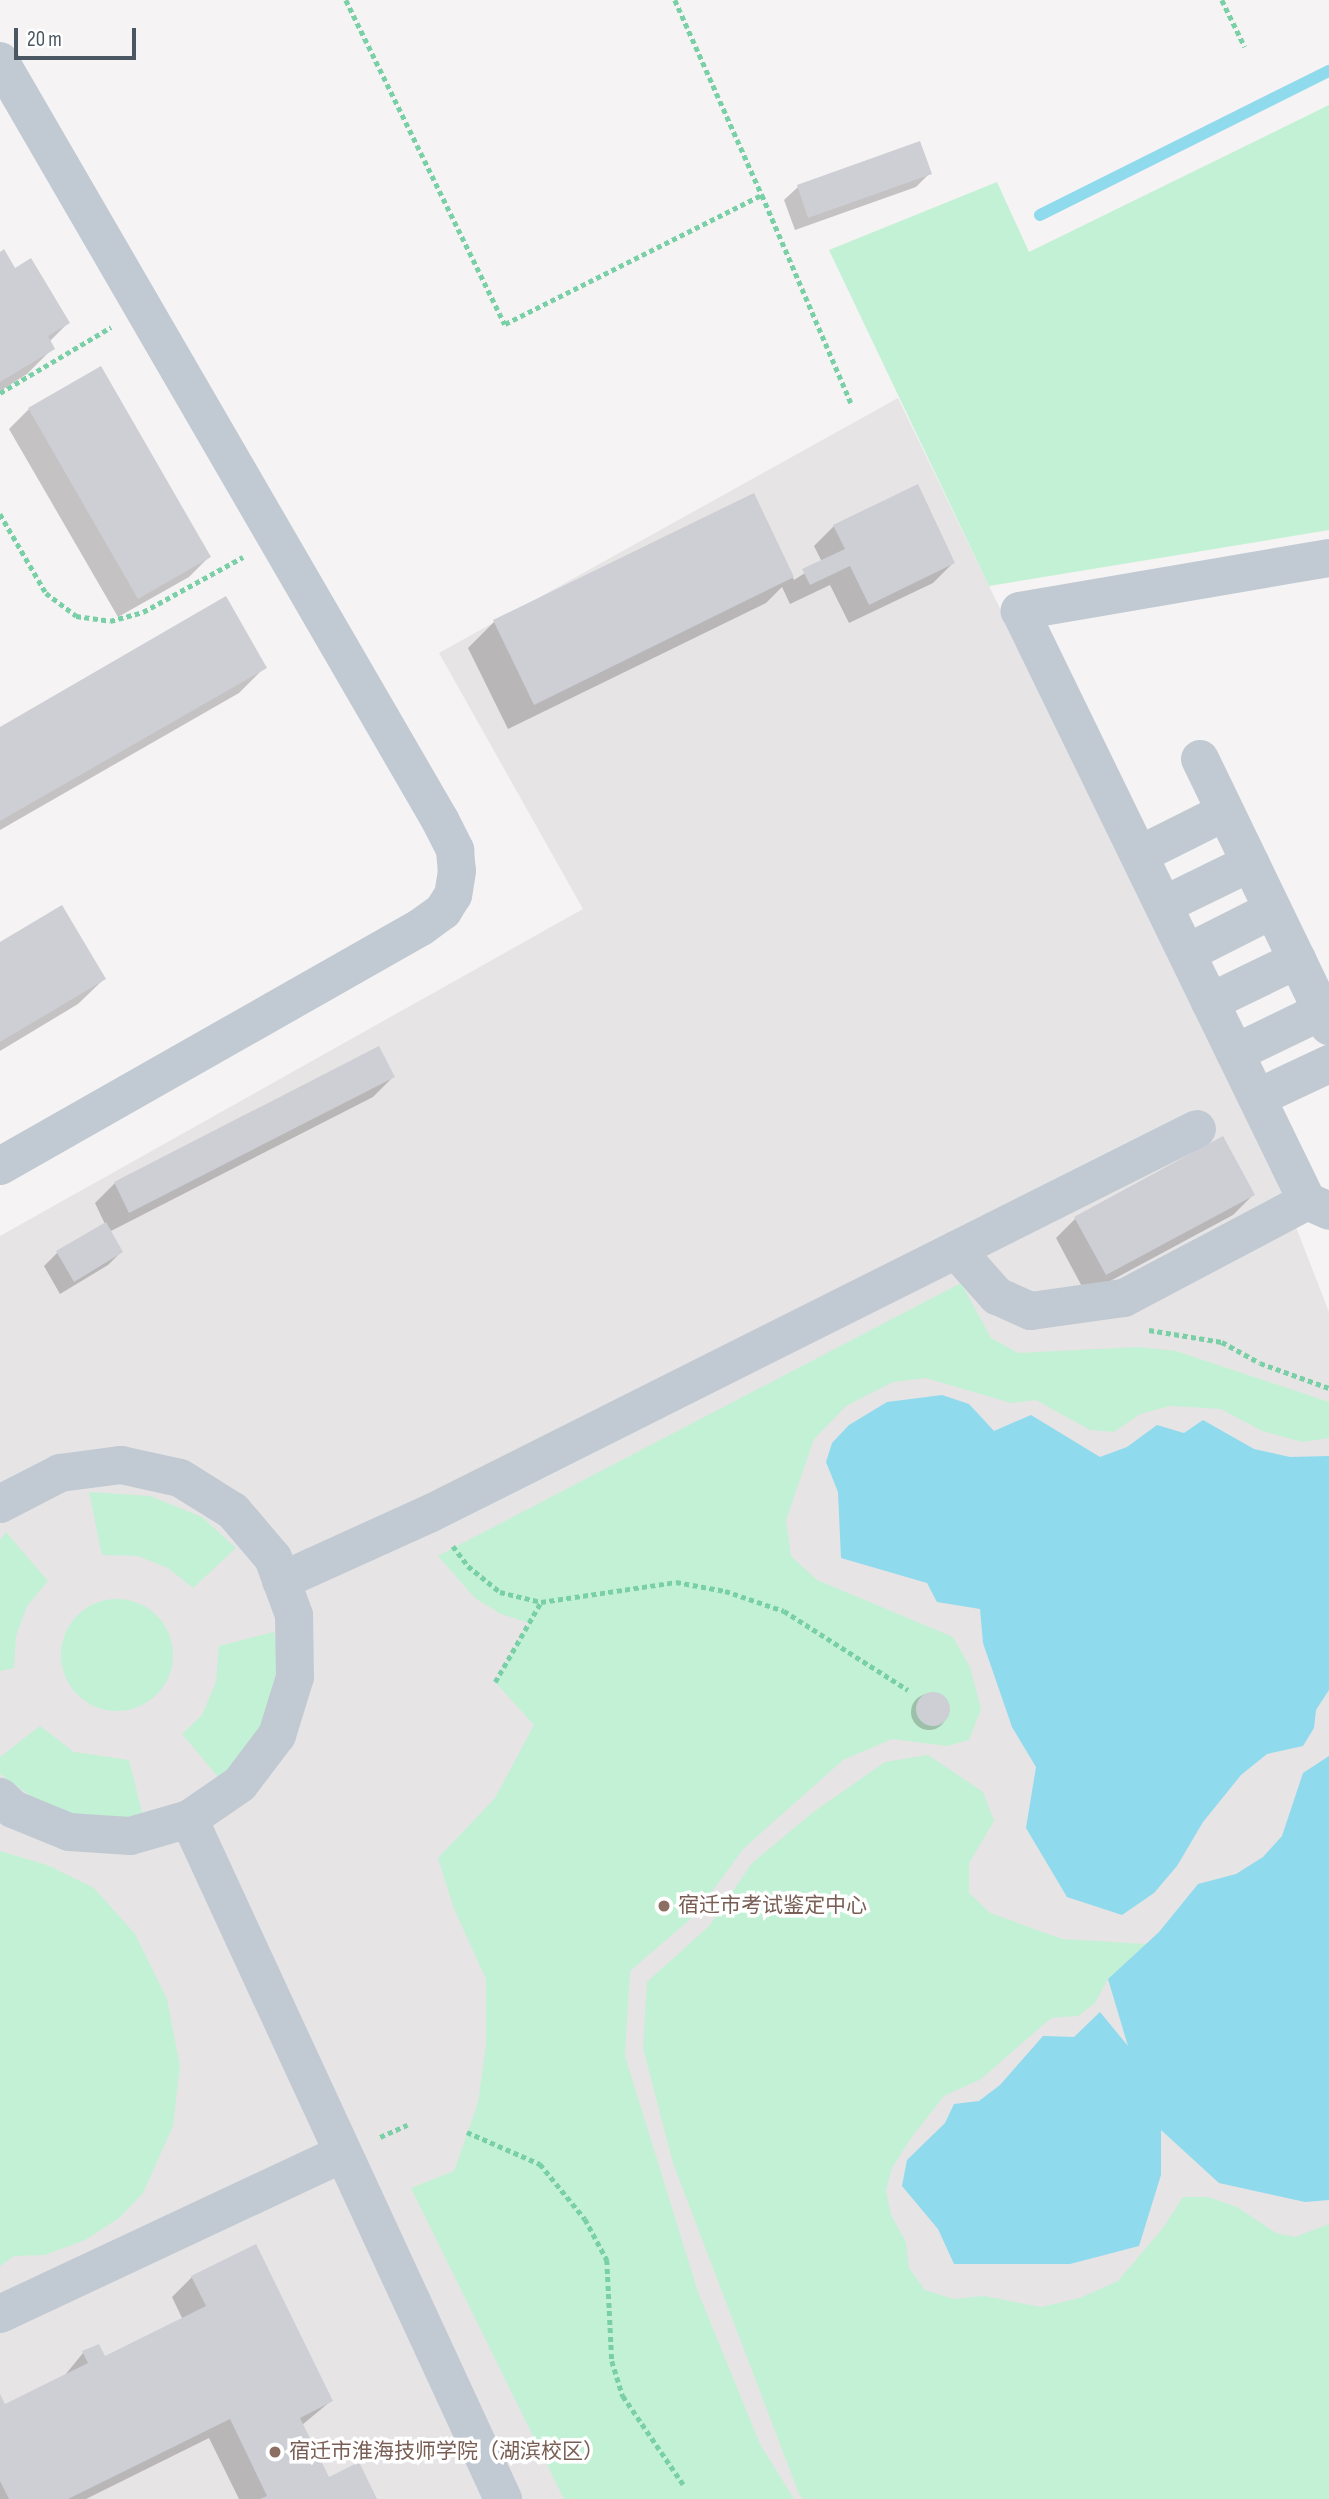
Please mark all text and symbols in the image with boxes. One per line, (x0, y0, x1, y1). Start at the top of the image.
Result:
scale bar (18, 14, 140, 58)
text: 20 m (27, 27, 62, 52)
place label: 宿迁市考试鉴定中心 (678, 1893, 867, 1919)
marker: 宿迁市考试鉴定中心 (656, 1898, 672, 1914)
place label: 宿迁市淮海技师学院（湖滨校区） (289, 2439, 604, 2465)
marker: 宿迁市淮海技师学院（湖滨校区） (267, 2444, 283, 2460)

